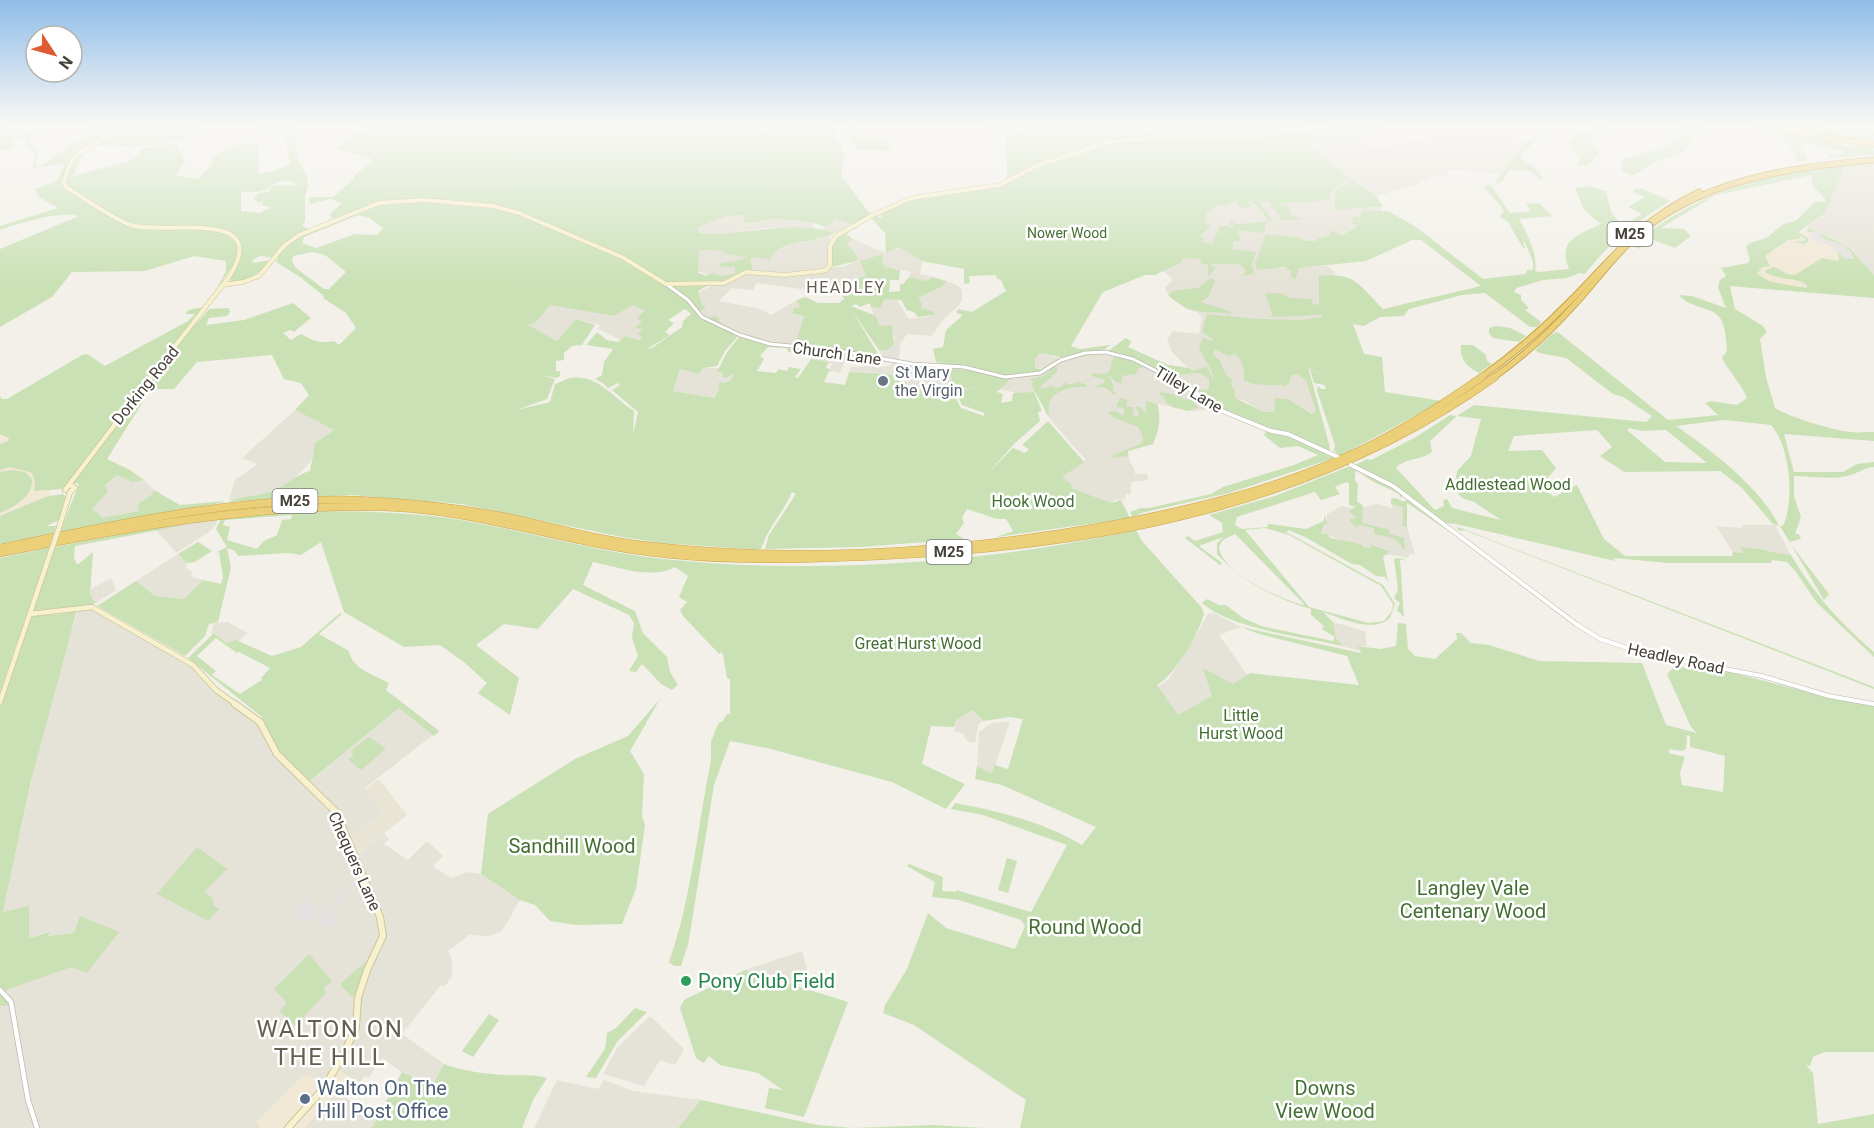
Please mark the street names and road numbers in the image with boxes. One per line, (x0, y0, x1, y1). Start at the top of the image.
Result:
road number: M25 (1608, 222, 1652, 246)
street label: Church Lane (791, 338, 882, 369)
street label: Dorking Road (108, 342, 183, 428)
street label: Tilley Lane (1151, 362, 1226, 417)
road number: M25 (272, 489, 318, 513)
road number: M25 (926, 540, 972, 564)
street label: Headley Road (1626, 639, 1726, 678)
street label: Chequers Lane (324, 809, 385, 914)

